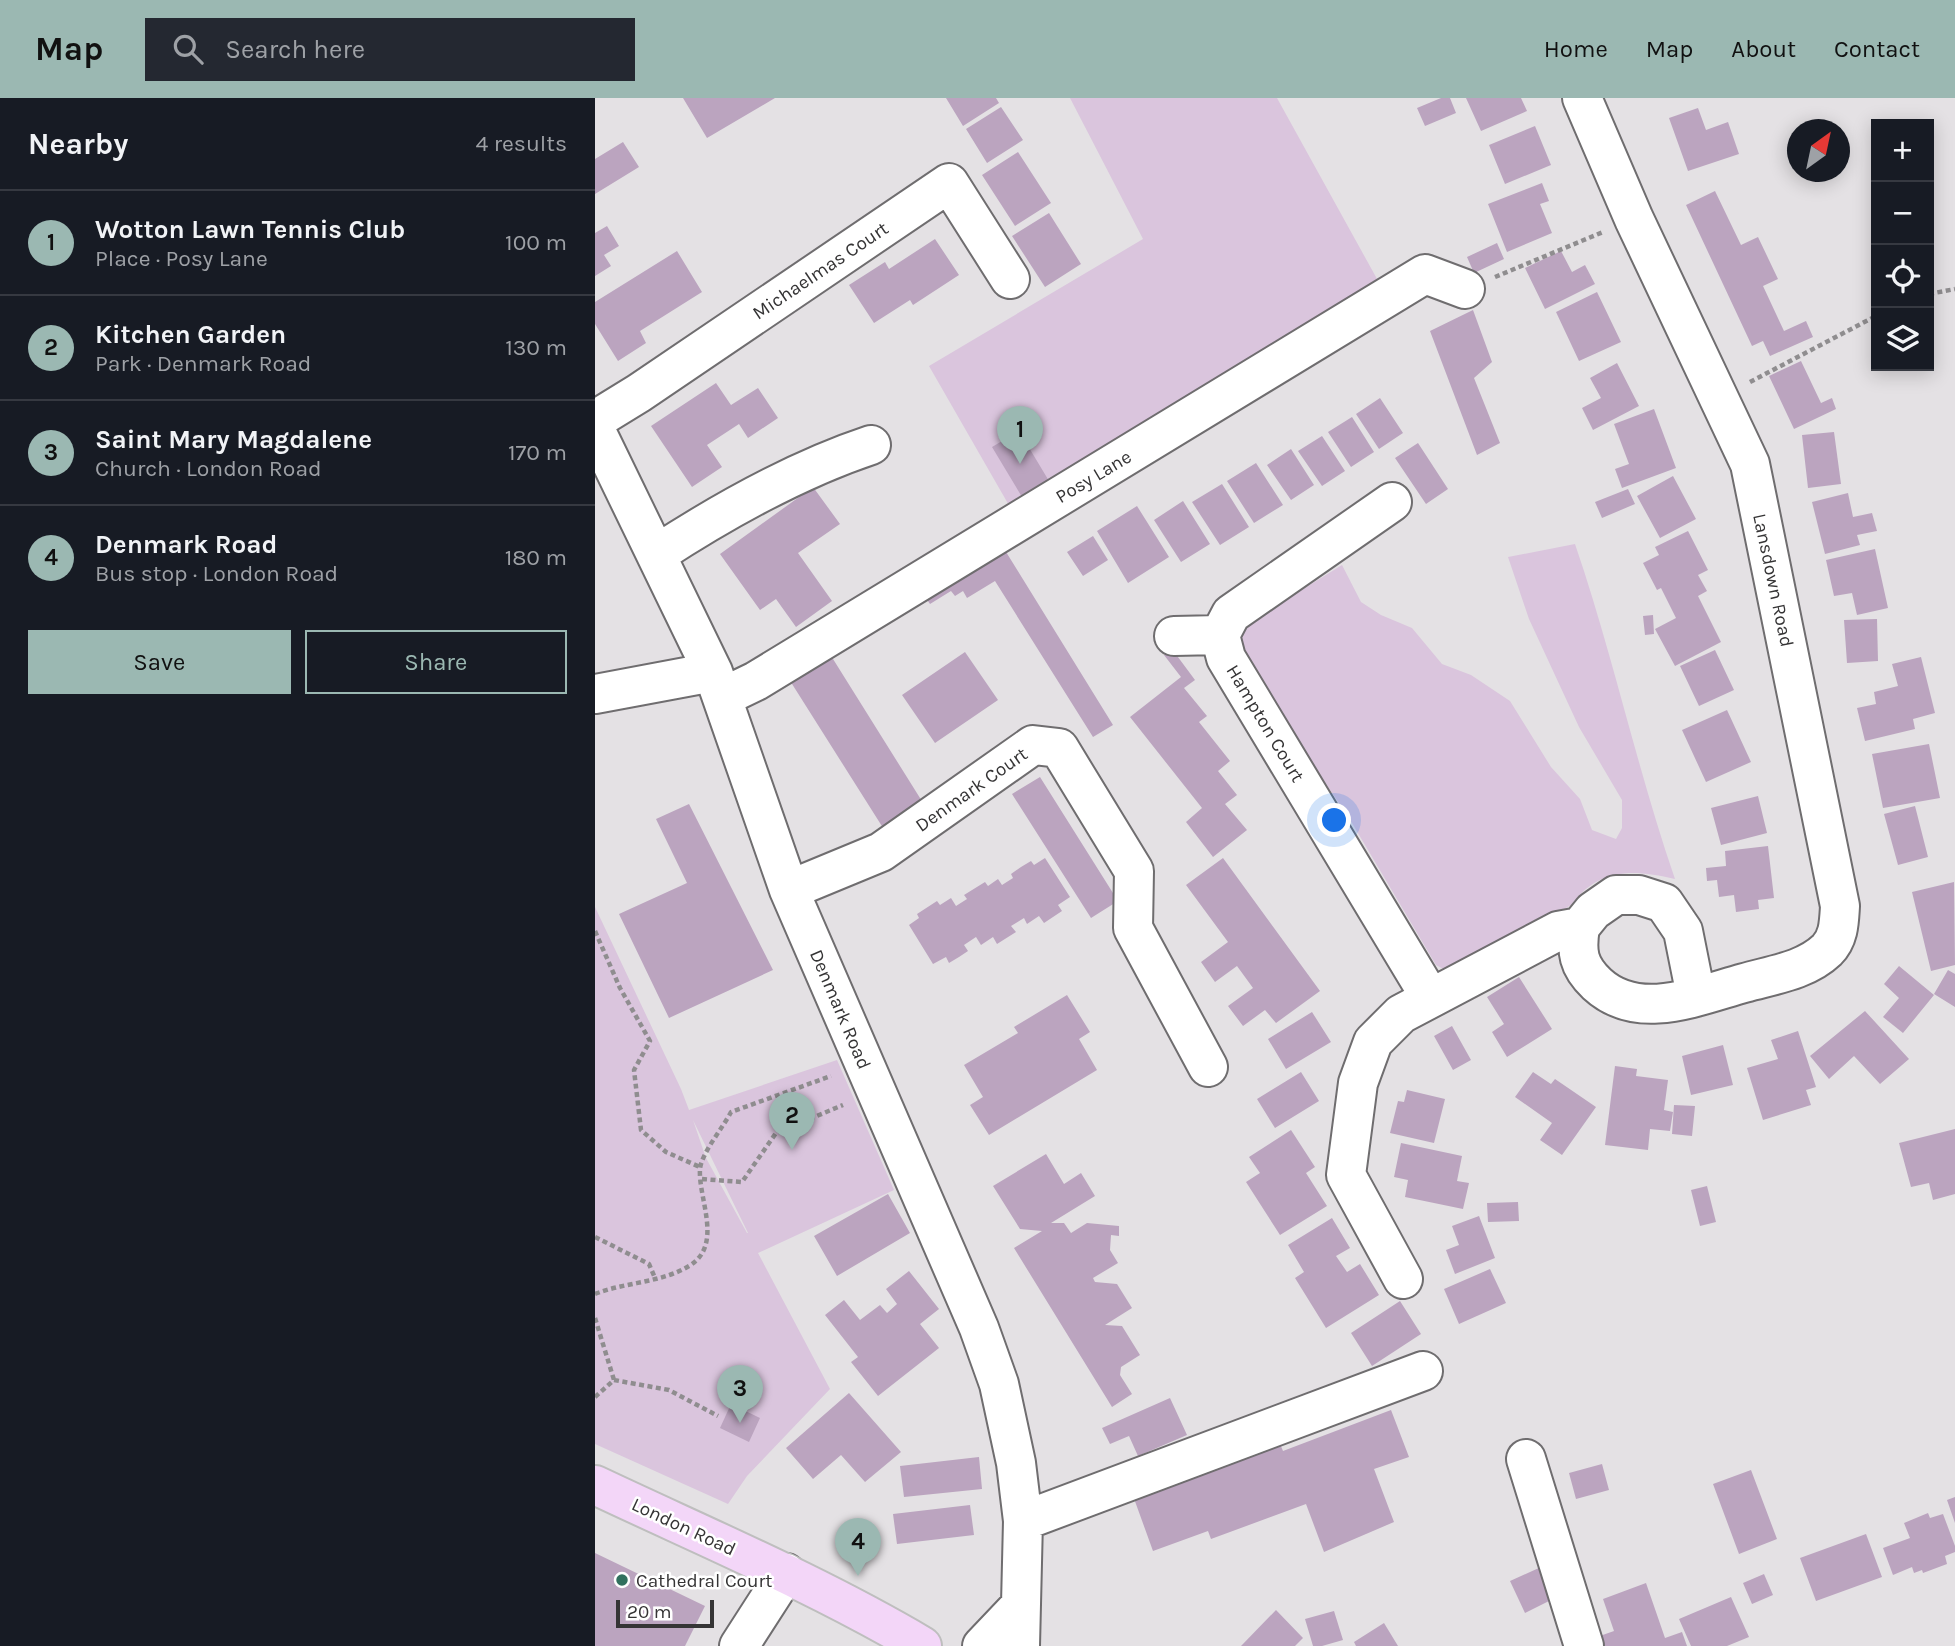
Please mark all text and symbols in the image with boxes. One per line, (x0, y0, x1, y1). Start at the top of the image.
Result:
search box (145, 18, 635, 81)
text: Map (35, 30, 103, 68)
icon: search (169, 30, 207, 68)
text: Search here (225, 34, 365, 65)
text: Home (1544, 35, 1608, 63)
text: Map (1646, 35, 1693, 63)
text: About (1731, 35, 1796, 63)
text: Contact (1834, 35, 1920, 63)
north arrow (1787, 119, 1850, 182)
map controls (1871, 119, 1934, 371)
button: + (1871, 119, 1934, 182)
text: Nearby (28, 126, 128, 162)
text: 4 results (475, 130, 567, 157)
button: − (1871, 182, 1934, 245)
text: Wotton Lawn Tennis Club (95, 214, 405, 245)
street label: Michaelmas Court (749, 217, 893, 324)
text: 1 (47, 229, 55, 256)
text: 100 m (505, 229, 567, 256)
text: Place · Posy Lane (95, 245, 268, 272)
button: locate (1871, 245, 1934, 308)
button: layers (1871, 308, 1934, 371)
text: Kitchen Garden (95, 319, 286, 350)
text: 2 (44, 334, 58, 361)
text: 130 m (505, 334, 567, 361)
text: Park · Denmark Road (95, 350, 311, 377)
pin: 1 (997, 406, 1043, 464)
text: Saint Mary Magdalene (95, 424, 372, 455)
text: 3 (44, 439, 58, 466)
text: 170 m (508, 439, 567, 466)
street label: Posy Lane (1052, 446, 1135, 508)
text: Church · London Road (95, 455, 322, 482)
street label: Lansdown Road (1748, 511, 1798, 649)
text: Denmark Road (95, 529, 278, 560)
text: 4 (44, 544, 58, 571)
text: 180 m (505, 544, 567, 571)
text: Bus stop · London Road (95, 560, 338, 587)
button: Save (28, 630, 291, 694)
button: Share (305, 630, 567, 694)
street label: Hampton Court (1221, 661, 1309, 786)
street label: Denmark Court (911, 743, 1032, 837)
your location (1317, 803, 1351, 837)
street label: Denmark Road (805, 946, 875, 1073)
pin: 2 (769, 1092, 815, 1150)
pin: 3 (717, 1365, 763, 1423)
street label: London Road (628, 1493, 739, 1561)
pin: 4 (835, 1518, 881, 1576)
place label: Cathedral Court (636, 1570, 772, 1592)
marker: Cathedral Court (614, 1572, 630, 1588)
scale bar (616, 1597, 714, 1629)
text: 20 m (627, 1601, 672, 1623)

